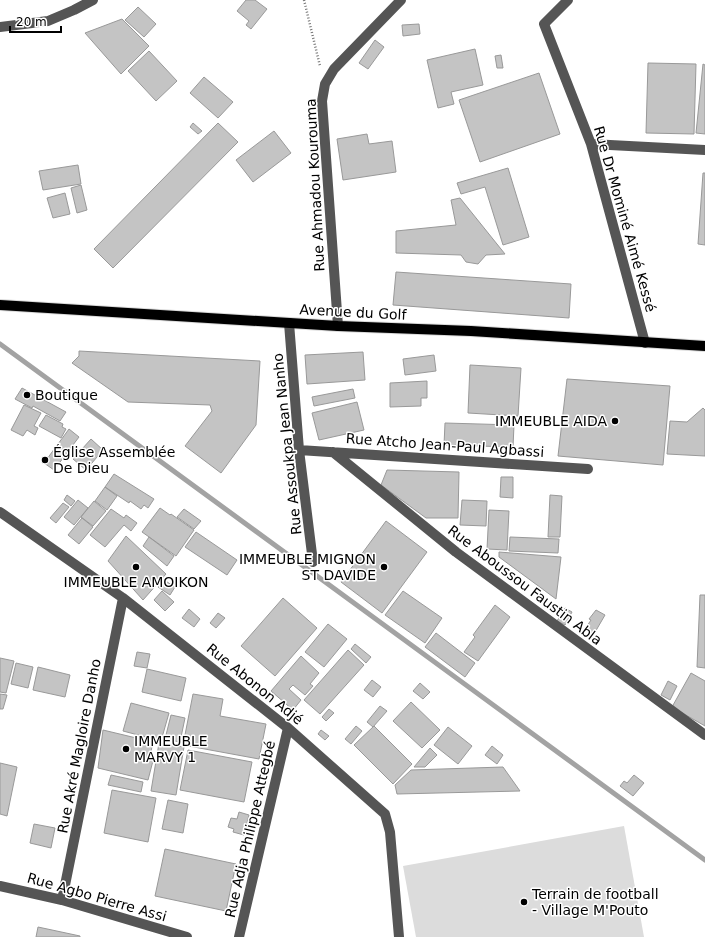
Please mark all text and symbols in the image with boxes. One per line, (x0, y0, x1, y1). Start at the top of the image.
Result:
scale bar (10, 8, 61, 34)
text: 20 m (16, 15, 47, 29)
street label: Rue Ahmadou Kourouma (302, 98, 328, 272)
street label: Rue Dr Mominé Aimé Kessé (591, 124, 659, 314)
street label: Avenue du Golf (299, 301, 408, 323)
street label: Rue Assoukpa Jean Nanho (269, 352, 305, 536)
place label: Boutique (35, 387, 98, 403)
marker: Boutique (22, 390, 32, 400)
place label: IMMEUBLE AIDA (495, 413, 607, 429)
marker: IMMEUBLE AIDA (610, 416, 620, 426)
street label: Rue Atcho Jean-Paul Agbassi (345, 430, 545, 460)
place label: Église Assemblée De Dieu (53, 444, 175, 476)
marker: Église Assemblée De Dieu (40, 455, 50, 465)
street label: Rue Aboussou Faustin Abla (445, 522, 605, 648)
place label: IMMEUBLE MIGNON ST DAVIDE (239, 551, 376, 583)
marker: IMMEUBLE AMOIKON (131, 562, 141, 572)
marker: IMMEUBLE MIGNON ST DAVIDE (379, 562, 389, 572)
place label: IMMEUBLE AMOIKON (64, 574, 208, 590)
street label: Rue Abonon Adjé (204, 640, 306, 728)
street label: Rue Akré Magloire Danho (54, 657, 104, 835)
place label: IMMEUBLE MARVY 1 (134, 733, 208, 765)
street label: Rue Adja Philippe Attegbé (222, 739, 278, 919)
marker: IMMEUBLE MARVY 1 (121, 744, 131, 754)
street label: Rue Agbo Pierre Assi (26, 869, 168, 925)
place label: Terrain de football - Village M'Pouto (531, 886, 659, 918)
marker: Terrain de football - Village M'Pouto (519, 897, 529, 907)

